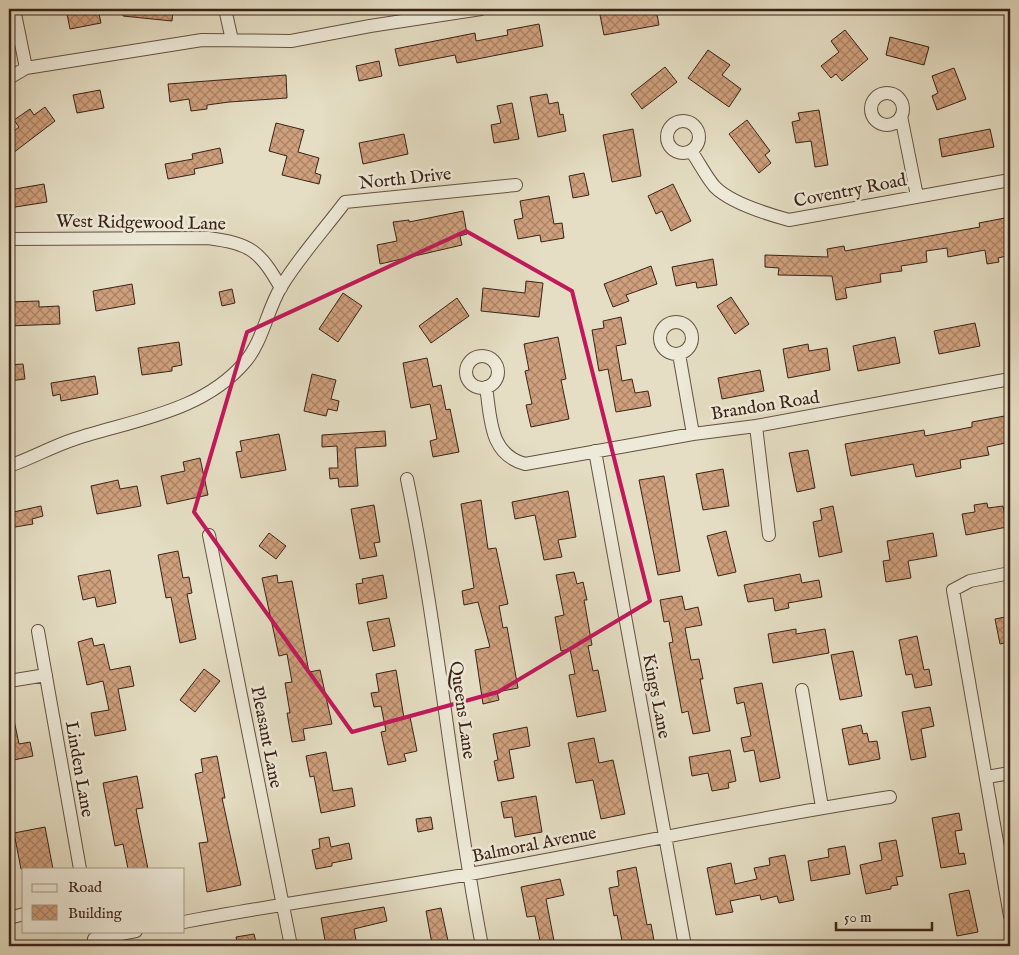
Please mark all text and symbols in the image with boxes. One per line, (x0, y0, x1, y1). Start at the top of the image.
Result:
street label: North Drive (358, 163, 453, 196)
street label: Coventry Road (792, 169, 909, 214)
street label: West Ridgewood Lane (56, 211, 226, 236)
street label: Brandon Road (709, 387, 821, 426)
street label: Kings Lane (636, 652, 675, 741)
street label: Queens Lane (443, 660, 480, 761)
street label: Pleasant Lane (244, 684, 287, 790)
street label: Linden Lane (59, 719, 98, 819)
street label: Balmoral Avenue (470, 822, 598, 869)
legend (22, 868, 185, 932)
text: Road (68, 878, 103, 897)
scale bar (836, 900, 933, 932)
text: Building (68, 904, 123, 923)
text: 50 m (844, 908, 872, 927)

